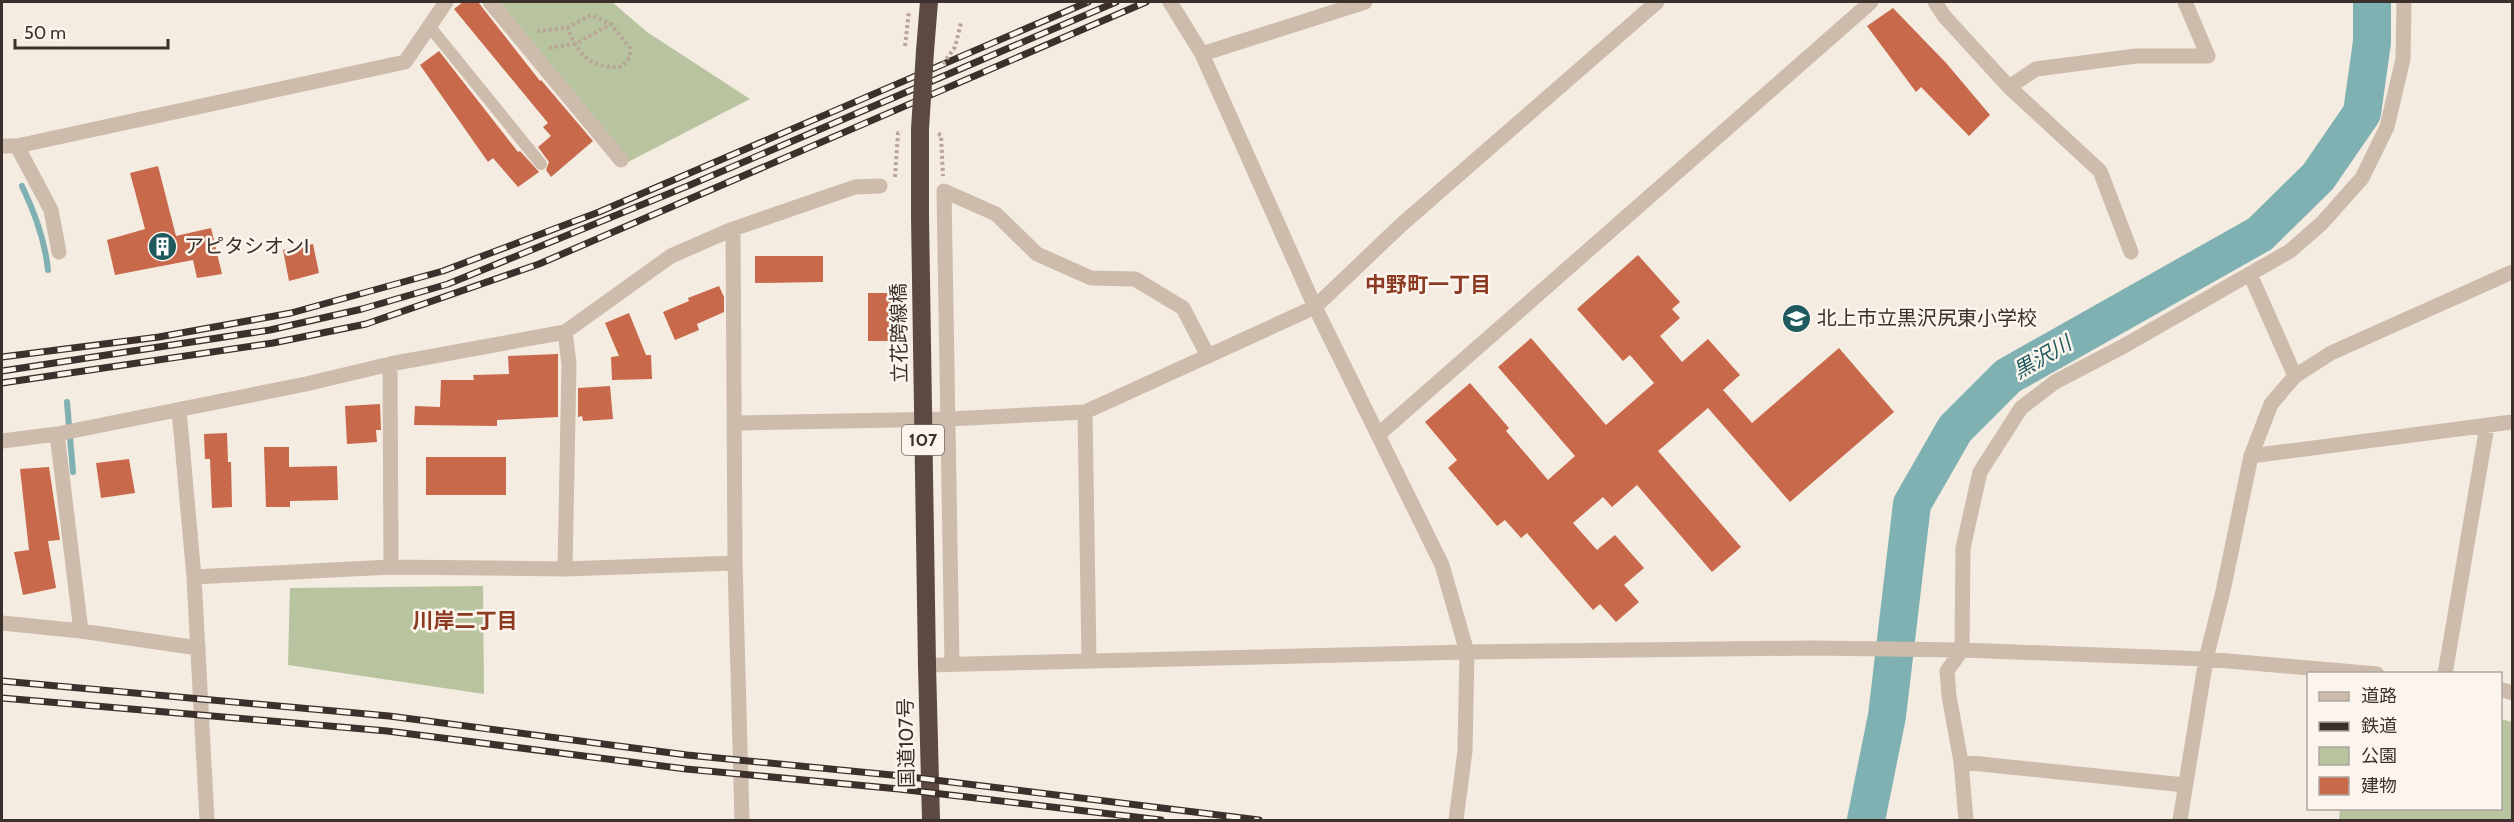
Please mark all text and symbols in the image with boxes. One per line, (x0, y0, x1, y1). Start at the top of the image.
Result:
scale bar (15, 12, 168, 50)
text: 50 m (24, 22, 66, 44)
building icon: アピタシオンI (147, 230, 179, 262)
place label: アピタシオンI (184, 234, 309, 258)
district label: 中野町一丁目 (1365, 272, 1491, 297)
street label: 立花跨線橋 (886, 283, 912, 383)
school or university icon: 北上市立黒沢尻東小学校 (1780, 302, 1812, 334)
place label: 北上市立黒沢尻東小学校 (1817, 306, 2037, 330)
water label: 黒沢川 (2008, 329, 2077, 384)
road number: 107 (902, 425, 944, 455)
district label: 川岸二丁目 (413, 608, 518, 633)
legend (2307, 672, 2502, 810)
text: 道路 (2361, 685, 2397, 707)
street label: 国道107号 (893, 698, 919, 788)
text: 鉄道 (2361, 715, 2397, 737)
text: 公園 (2361, 745, 2397, 767)
text: 建物 (2361, 775, 2397, 797)

